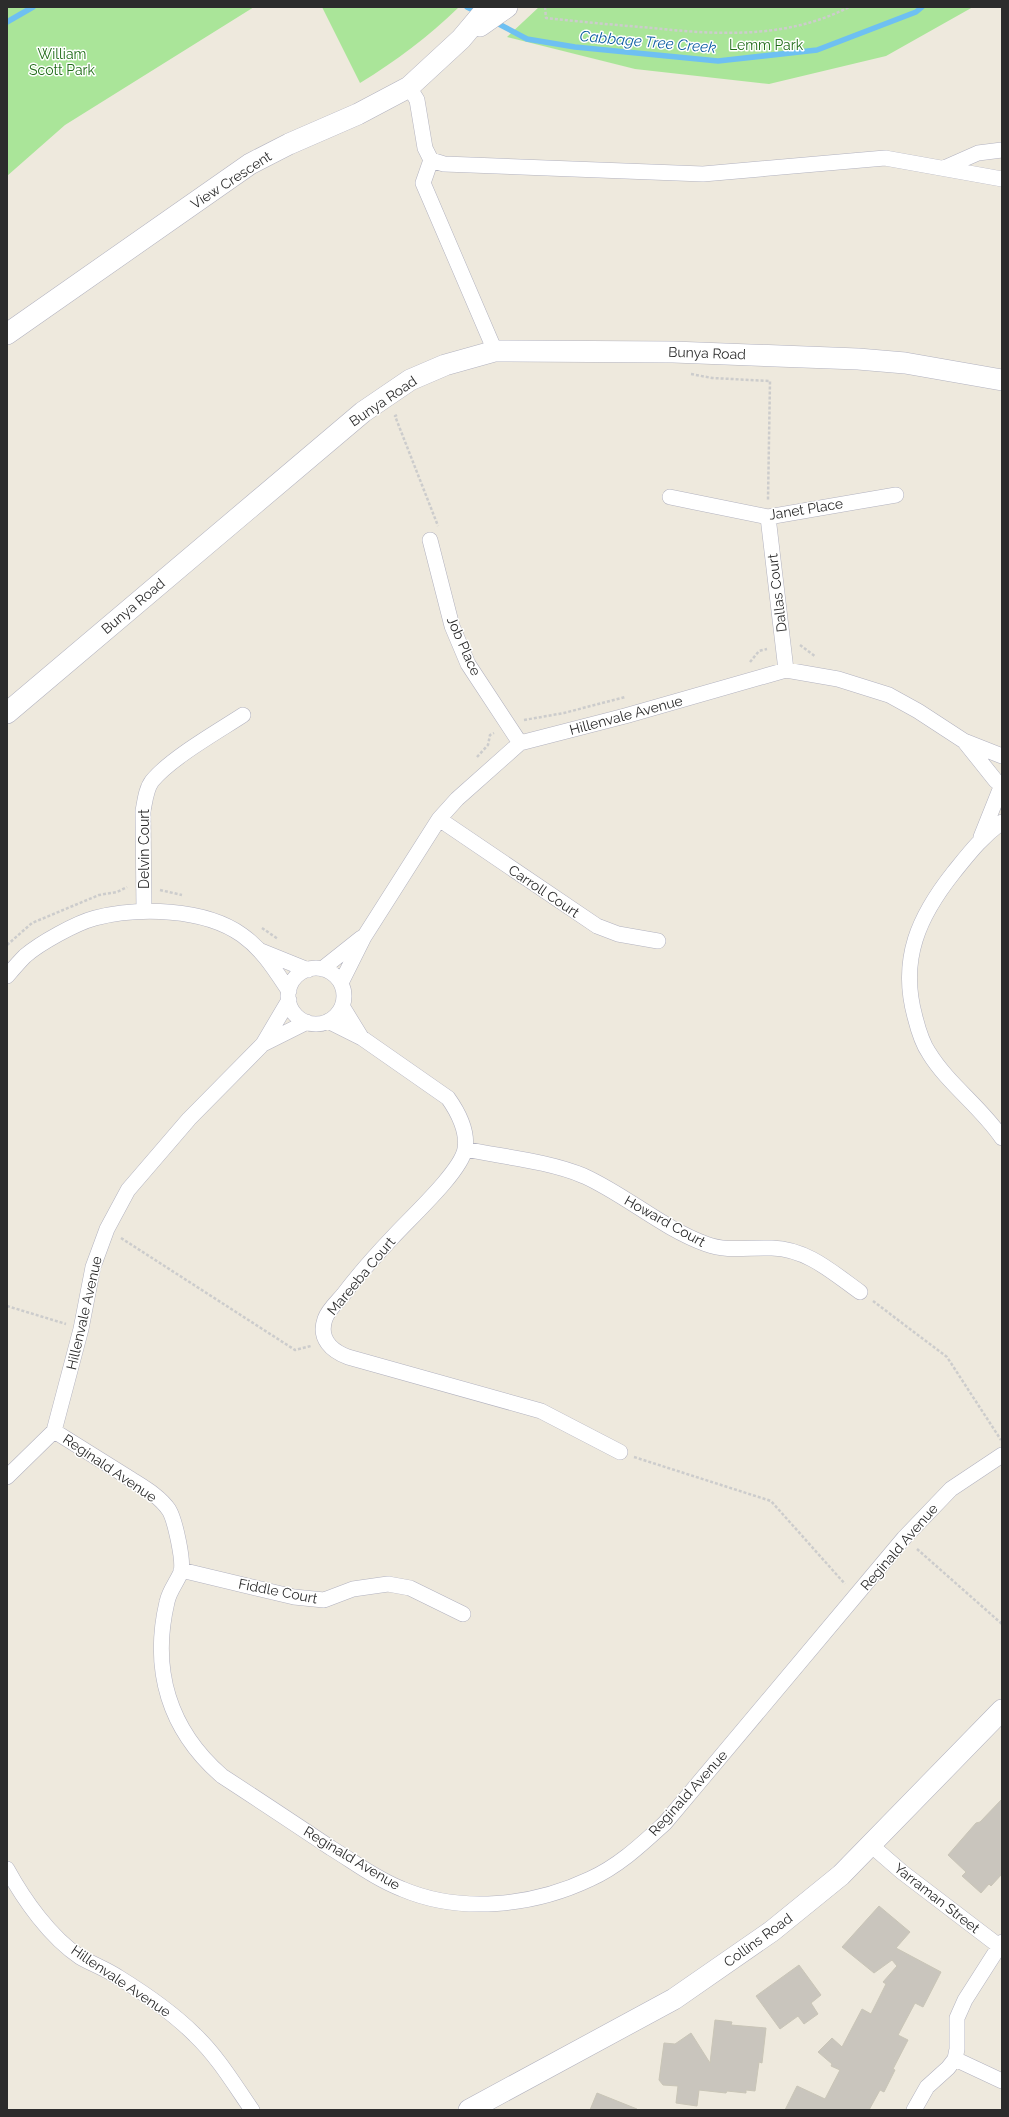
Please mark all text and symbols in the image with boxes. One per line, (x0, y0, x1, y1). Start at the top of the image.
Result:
water label: Cabbage Tree Creek (579, 27, 717, 57)
park label: Lemm Park (729, 37, 804, 53)
park label: William Scott Park (29, 46, 96, 78)
street label: View Crescent (188, 148, 275, 212)
street label: Bunya Road (668, 344, 746, 362)
street label: Bunya Road (346, 373, 420, 429)
street label: Janet Place (768, 495, 844, 523)
street label: Dallas Court (764, 553, 790, 633)
street label: Bunya Road (98, 575, 168, 637)
street label: Job Place (444, 614, 484, 678)
street label: Hillenvale Avenue (568, 692, 684, 738)
street label: Delvin Court (136, 809, 152, 889)
street label: Carroll Court (506, 861, 583, 921)
street label: Howard Court (622, 1192, 708, 1250)
street label: Mareeba Court (324, 1234, 398, 1318)
street label: Hillenvale Avenue (63, 1254, 105, 1372)
street label: Reginald Avenue (60, 1431, 160, 1505)
street label: Reginald Avenue (857, 1500, 941, 1594)
street label: Fiddle Court (237, 1575, 319, 1607)
street label: Reginald Avenue (645, 1747, 731, 1839)
street label: Reginald Avenue (301, 1823, 403, 1893)
street label: Yarraman Street (891, 1860, 983, 1936)
street label: Collins Road (721, 1910, 795, 1970)
street label: Hillenvale Avenue (68, 1942, 174, 2020)

